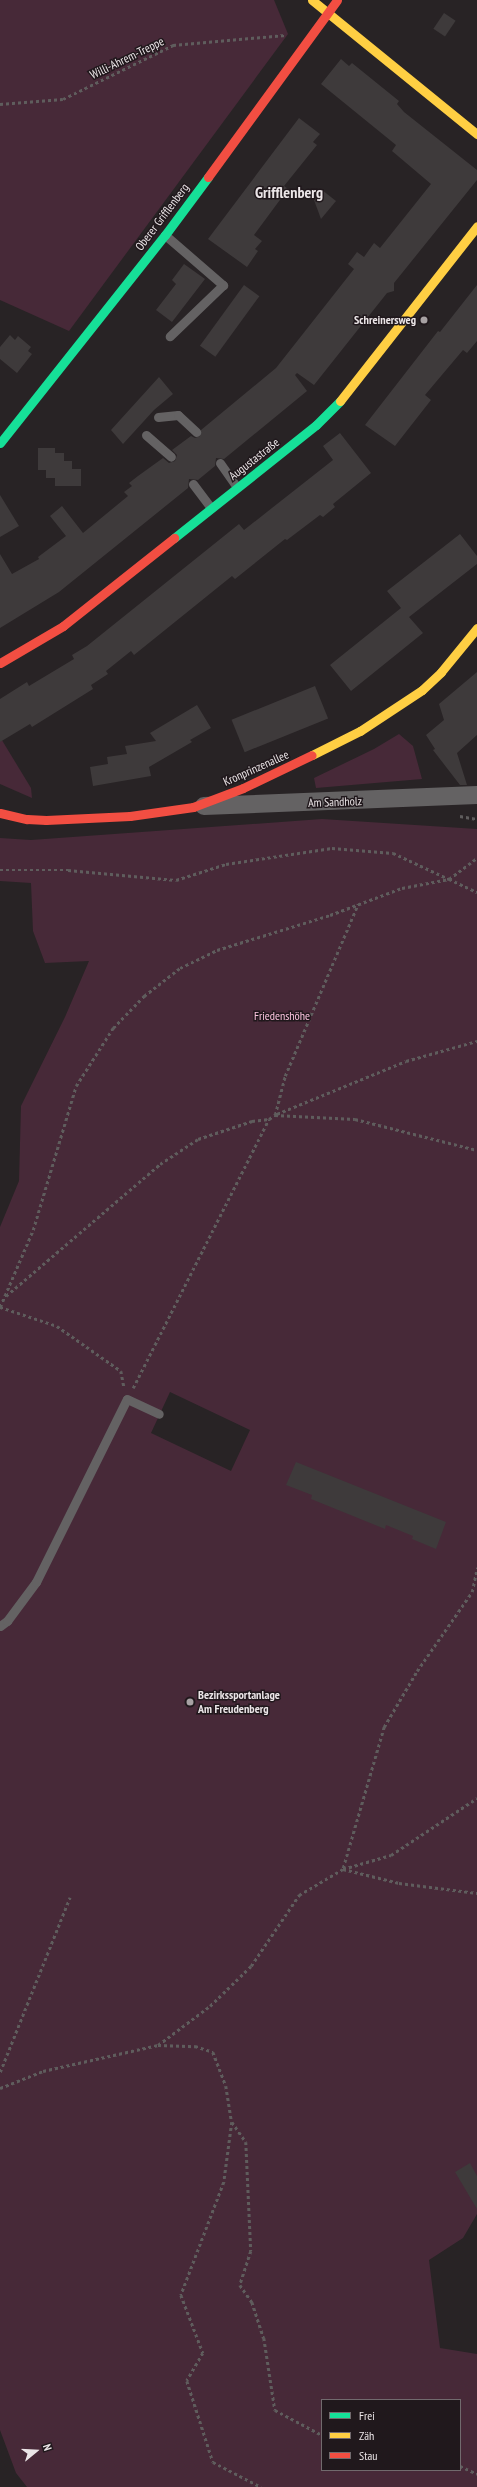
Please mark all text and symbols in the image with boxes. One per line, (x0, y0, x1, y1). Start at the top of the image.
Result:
street label: Willi-Ahrem-Treppe (88, 34, 166, 82)
street label: Oberer Grifflenberg (132, 181, 192, 253)
district label: Grifflenberg (255, 182, 323, 202)
place label: Schreinersweg (354, 313, 416, 327)
marker: Schreinersweg (419, 315, 429, 325)
street label: Augustastraße (226, 435, 282, 483)
street label: Kronprinzenallee (221, 747, 291, 789)
street label: Am Sandholz (308, 794, 362, 810)
park label: Friedenshöhe (254, 1009, 310, 1023)
place label: Bezirkssportanlage Am Freudenberg (198, 1688, 280, 1716)
marker: Bezirkssportanlage Am Freudenberg (185, 1697, 195, 1707)
legend (321, 2399, 461, 2471)
text: Frei (359, 2408, 375, 2423)
text: Zäh (359, 2428, 374, 2443)
north arrow (16, 2431, 56, 2471)
text: N (40, 2442, 55, 2452)
text: Stau (359, 2448, 377, 2463)

